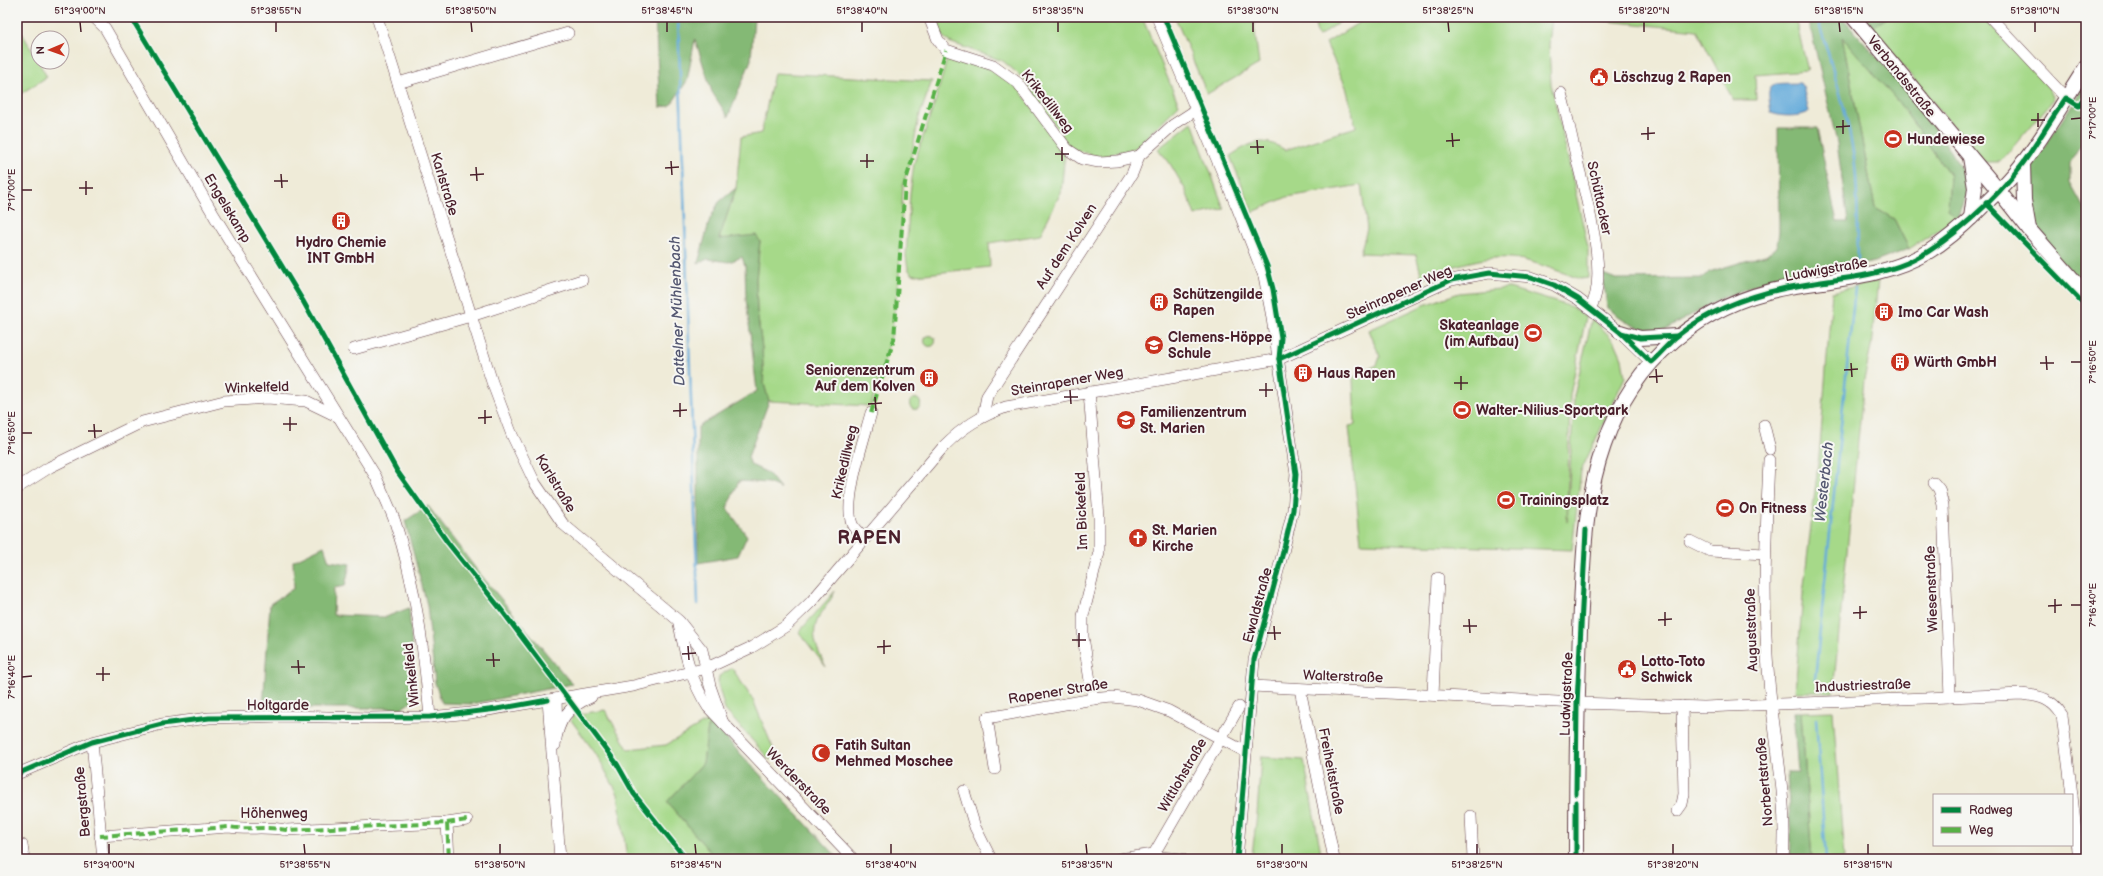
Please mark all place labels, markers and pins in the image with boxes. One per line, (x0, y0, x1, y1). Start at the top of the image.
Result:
public building icon: Löschzug 2 Rapen (1588, 66, 1610, 88)
place label: Löschzug 2 Rapen (1613, 69, 1731, 86)
sports icon: Hundewiese (1882, 128, 1904, 150)
place label: Hundewiese (1907, 131, 1985, 148)
building icon: Hydro Chemie INT GmbH (330, 210, 352, 232)
place label: Hydro Chemie INT GmbH (296, 234, 386, 267)
place label: Schützengilde Rapen (1173, 286, 1263, 319)
building icon: Schützengilde Rapen (1148, 291, 1170, 313)
building icon: Imo Car Wash (1873, 301, 1895, 323)
place label: Imo Car Wash (1898, 304, 1989, 321)
place label: Skateanlage (im Aufbau) (1440, 317, 1519, 350)
sports icon: Skateanlage (im Aufbau) (1522, 322, 1544, 344)
place label: Clemens-Höppe Schule (1168, 329, 1272, 362)
school or university icon: Clemens-Höppe Schule (1143, 334, 1165, 356)
building icon: Würth GmbH (1889, 351, 1911, 373)
place label: Würth GmbH (1914, 354, 1997, 371)
place label: Seniorenzentrum Auf dem Kolven (806, 362, 915, 395)
building icon: Haus Rapen (1292, 362, 1314, 384)
place label: Haus Rapen (1317, 365, 1396, 382)
building icon: Seniorenzentrum Auf dem Kolven (918, 367, 940, 389)
sports icon: Walter-Nilius-Sportpark (1451, 399, 1473, 421)
place label: Walter-Nilius-Sportpark (1476, 402, 1629, 419)
place label: Familienzentrum St. Marien (1140, 404, 1247, 437)
school or university icon: Familienzentrum St. Marien (1115, 409, 1137, 431)
sports icon: Trainingsplatz (1495, 489, 1517, 511)
place label: Trainingsplatz (1520, 492, 1609, 509)
sports icon: On Fitness (1714, 497, 1736, 519)
place label: On Fitness (1739, 500, 1807, 517)
place label: St. Marien Kirche (1152, 522, 1217, 555)
church icon: St. Marien Kirche (1127, 527, 1149, 549)
place label: Lotto-Toto Schwick (1641, 653, 1705, 686)
public building icon: Lotto-Toto Schwick (1616, 658, 1638, 680)
place label: Fatih Sultan Mehmed Moschee (835, 737, 953, 770)
mosque icon: Fatih Sultan Mehmed Moschee (810, 742, 832, 764)

